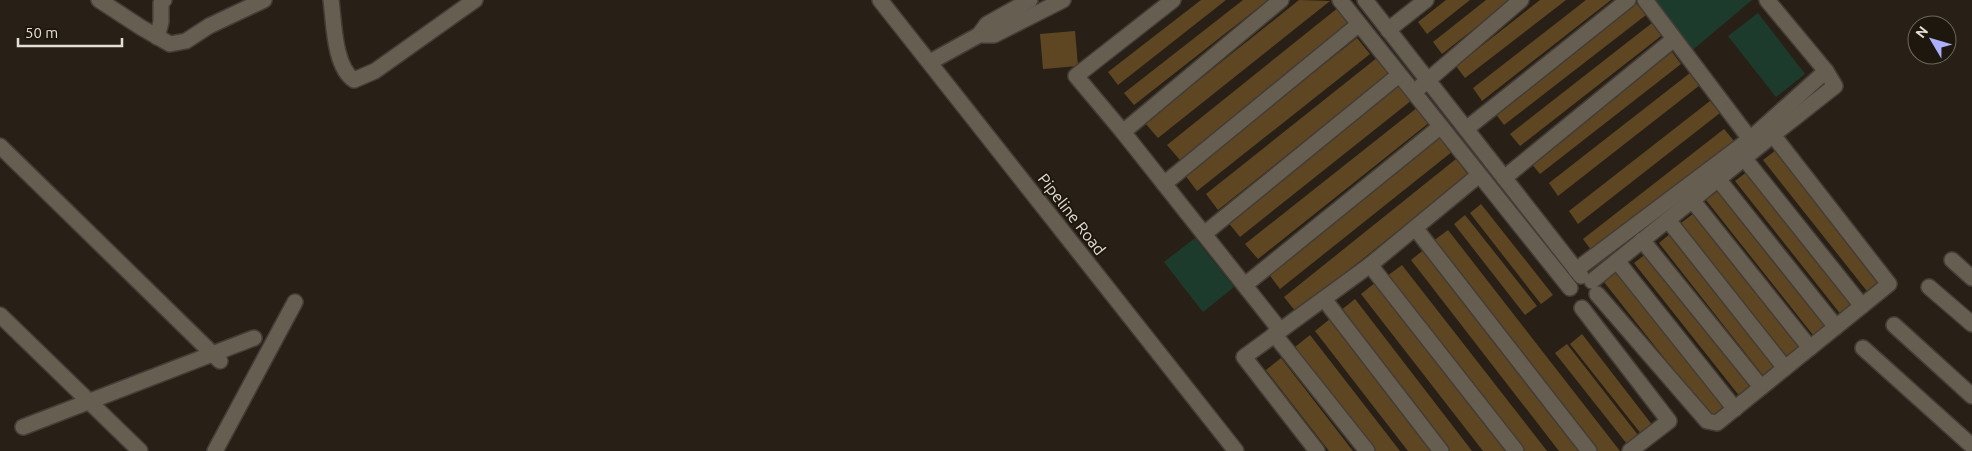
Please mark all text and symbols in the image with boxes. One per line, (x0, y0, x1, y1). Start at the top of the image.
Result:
scale bar (18, 15, 121, 47)
north arrow (1907, 15, 1957, 65)
text: N (1912, 23, 1931, 41)
text: 50 m (25, 24, 58, 41)
street label: Pipeline Road (1035, 170, 1109, 258)

